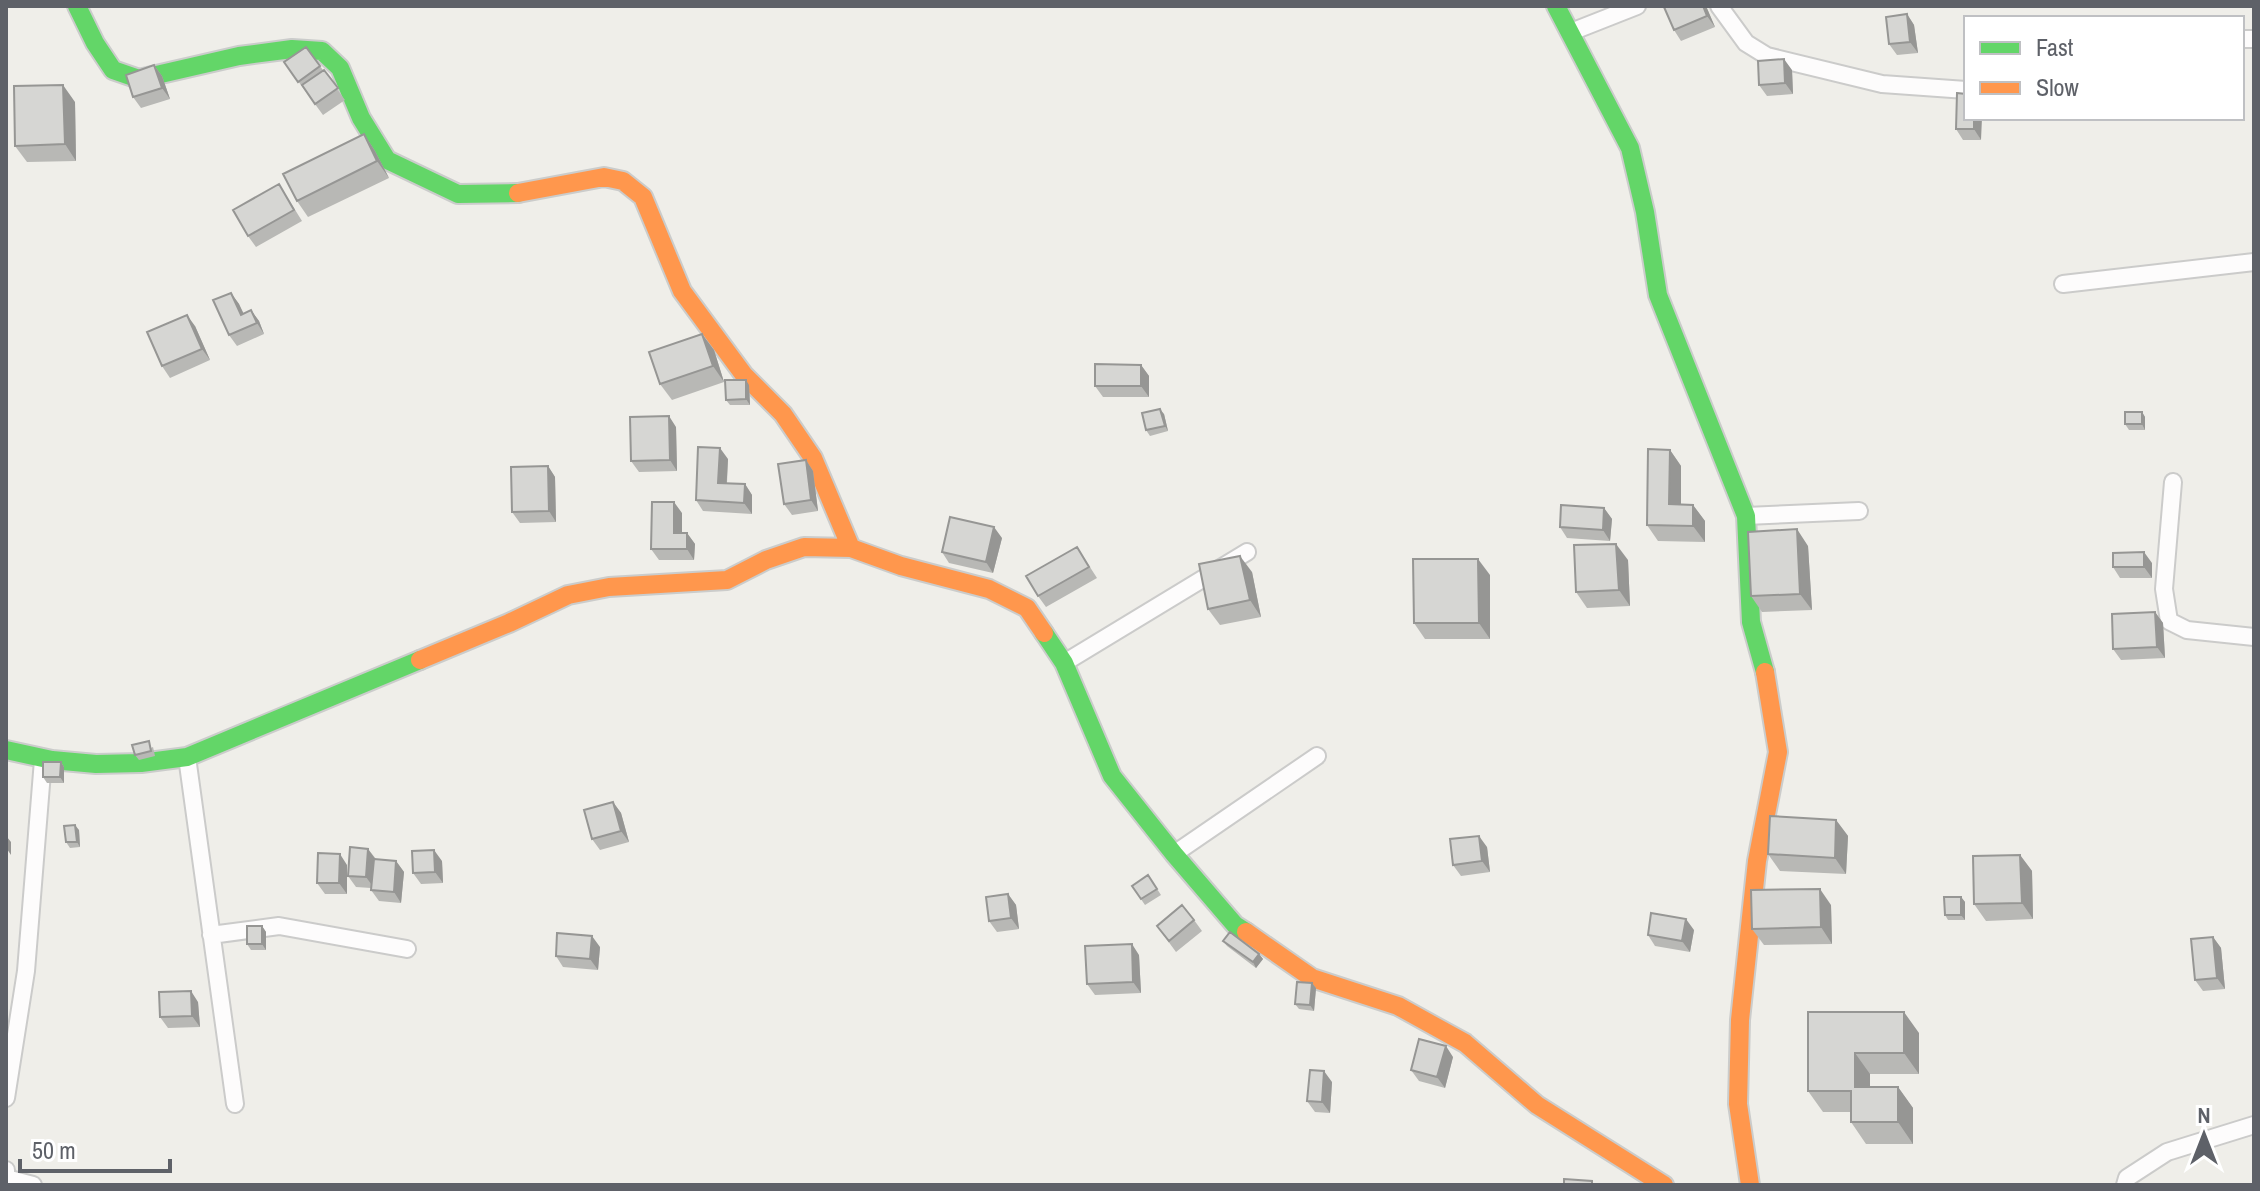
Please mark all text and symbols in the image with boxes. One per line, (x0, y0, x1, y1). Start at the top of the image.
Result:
legend (1964, 16, 2244, 120)
text: Fast (2036, 31, 2074, 63)
text: Slow (2036, 71, 2079, 103)
north arrow (2164, 1095, 2244, 1175)
text: N (2197, 1100, 2211, 1130)
scale bar (20, 1123, 170, 1173)
text: 50 m (32, 1134, 76, 1166)

